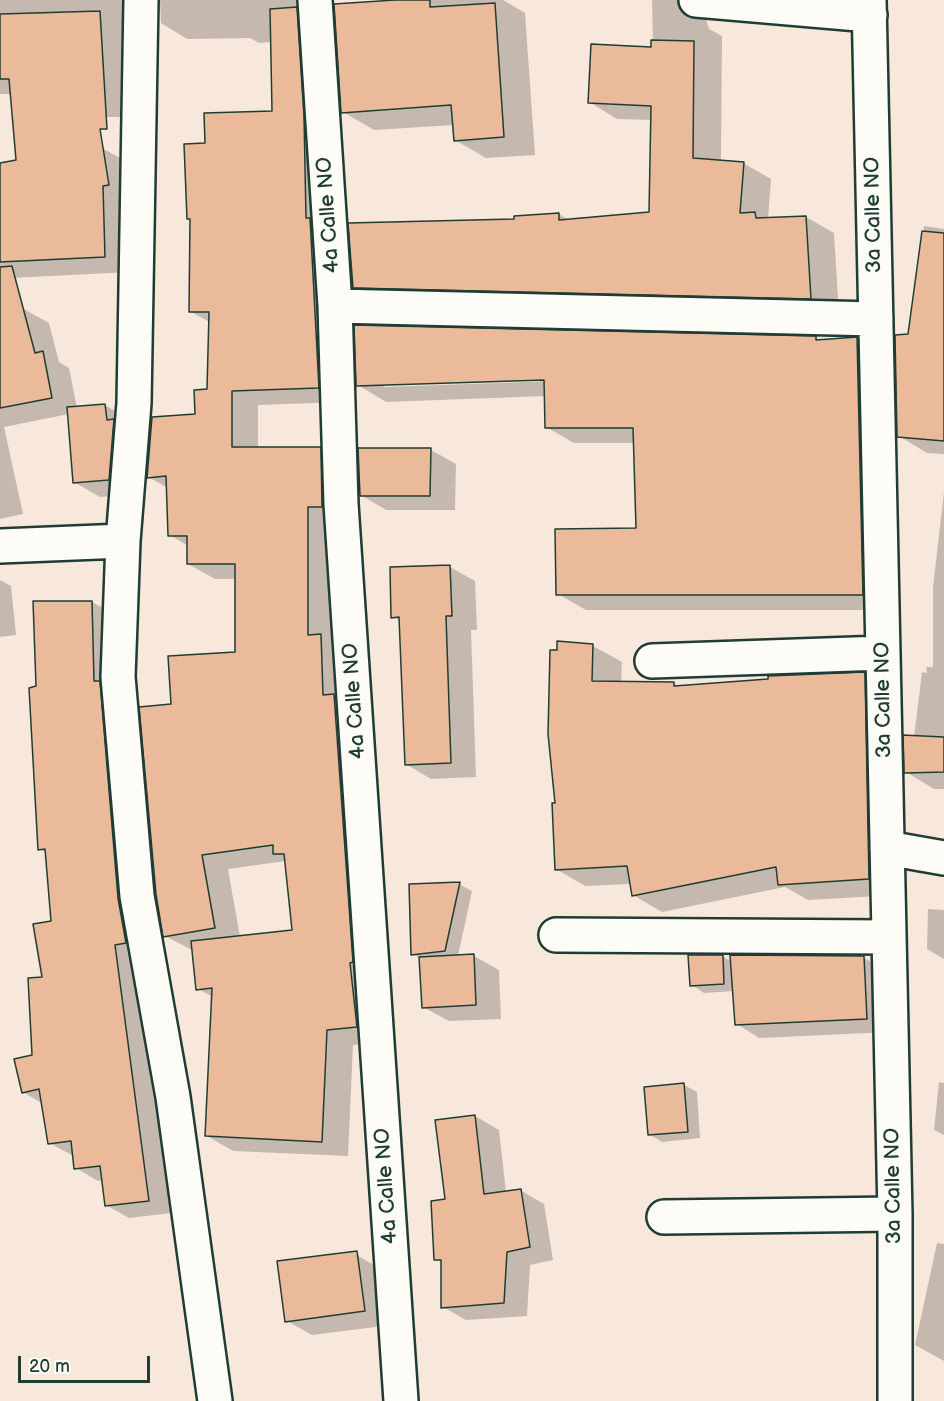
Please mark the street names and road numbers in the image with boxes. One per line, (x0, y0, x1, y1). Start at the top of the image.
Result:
street label: 4a Calle NO (312, 156, 346, 274)
street label: 3a Calle NO (860, 157, 888, 273)
street label: 4a Calle NO (338, 642, 372, 760)
street label: 3a Calle NO (870, 642, 898, 758)
street label: 4a Calle NO (370, 1127, 404, 1245)
street label: 3a Calle NO (880, 1128, 908, 1244)

